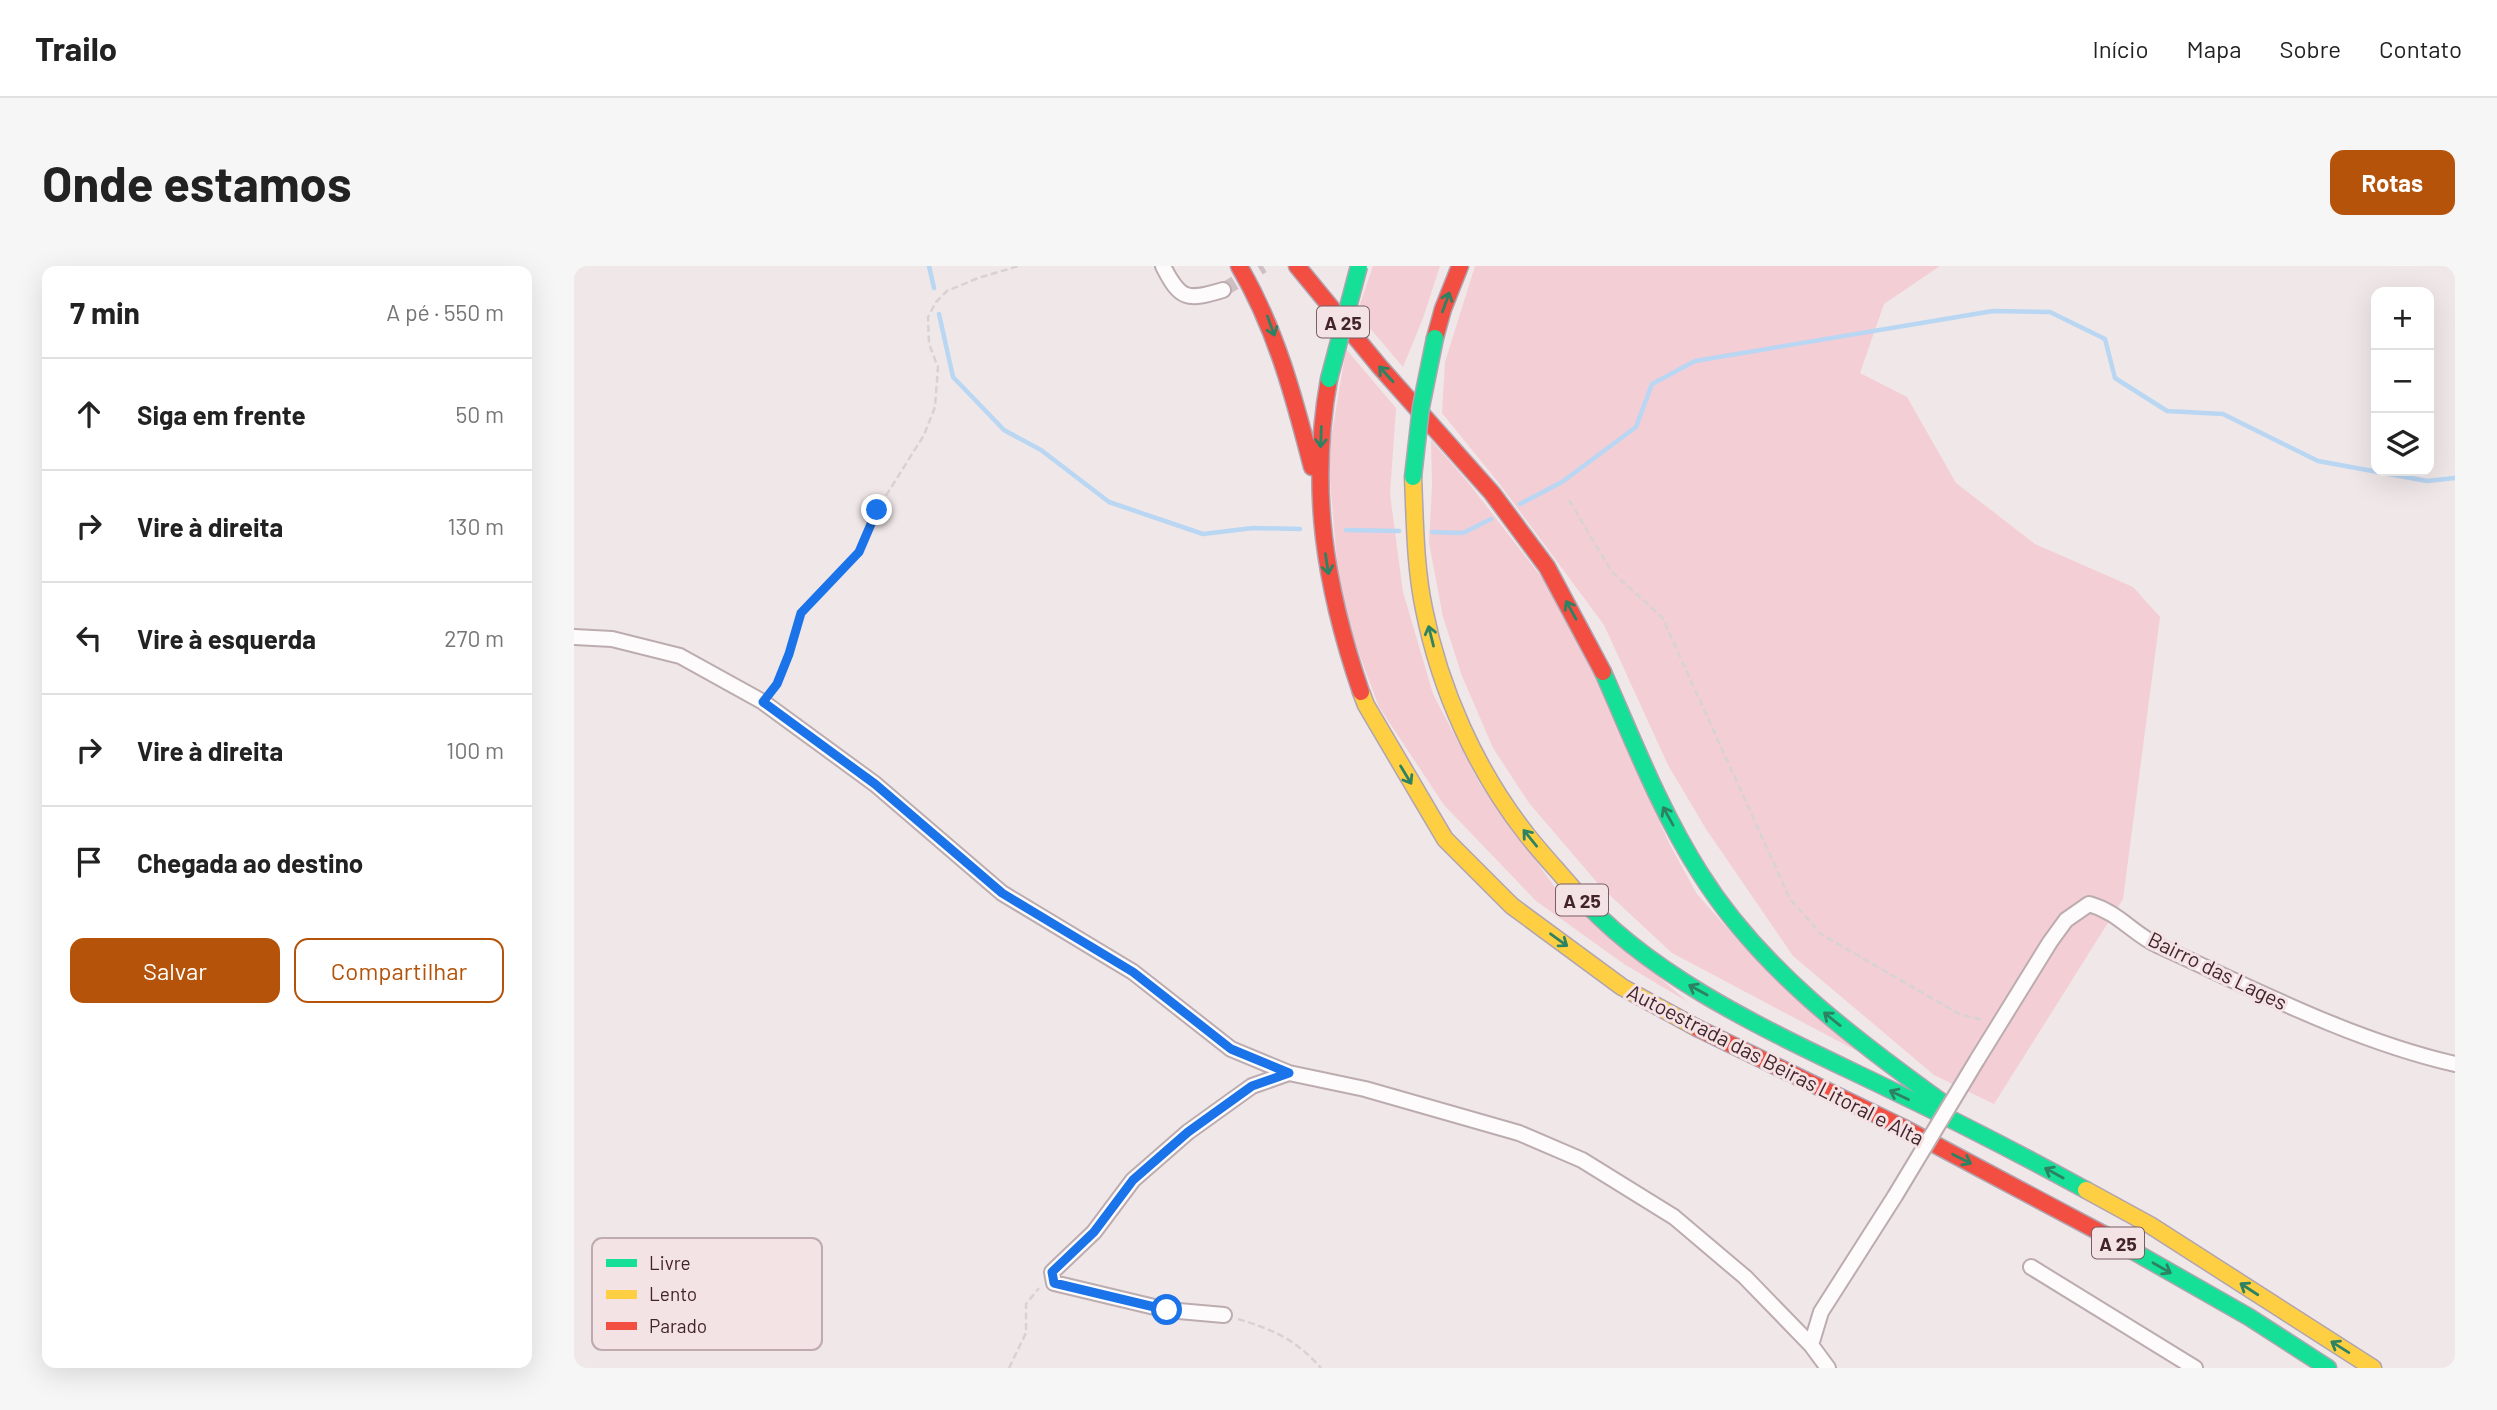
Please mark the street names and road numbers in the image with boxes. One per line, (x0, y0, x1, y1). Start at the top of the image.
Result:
road number: A 25 (1317, 306, 1369, 338)
road number: A 25 (1556, 884, 1608, 916)
street label: Bairro das Lages (2144, 926, 2292, 1014)
street label: Autoestrada das Beiras Litoral e Alta (1623, 978, 1929, 1150)
road number: A 25 (2092, 1228, 2144, 1259)

